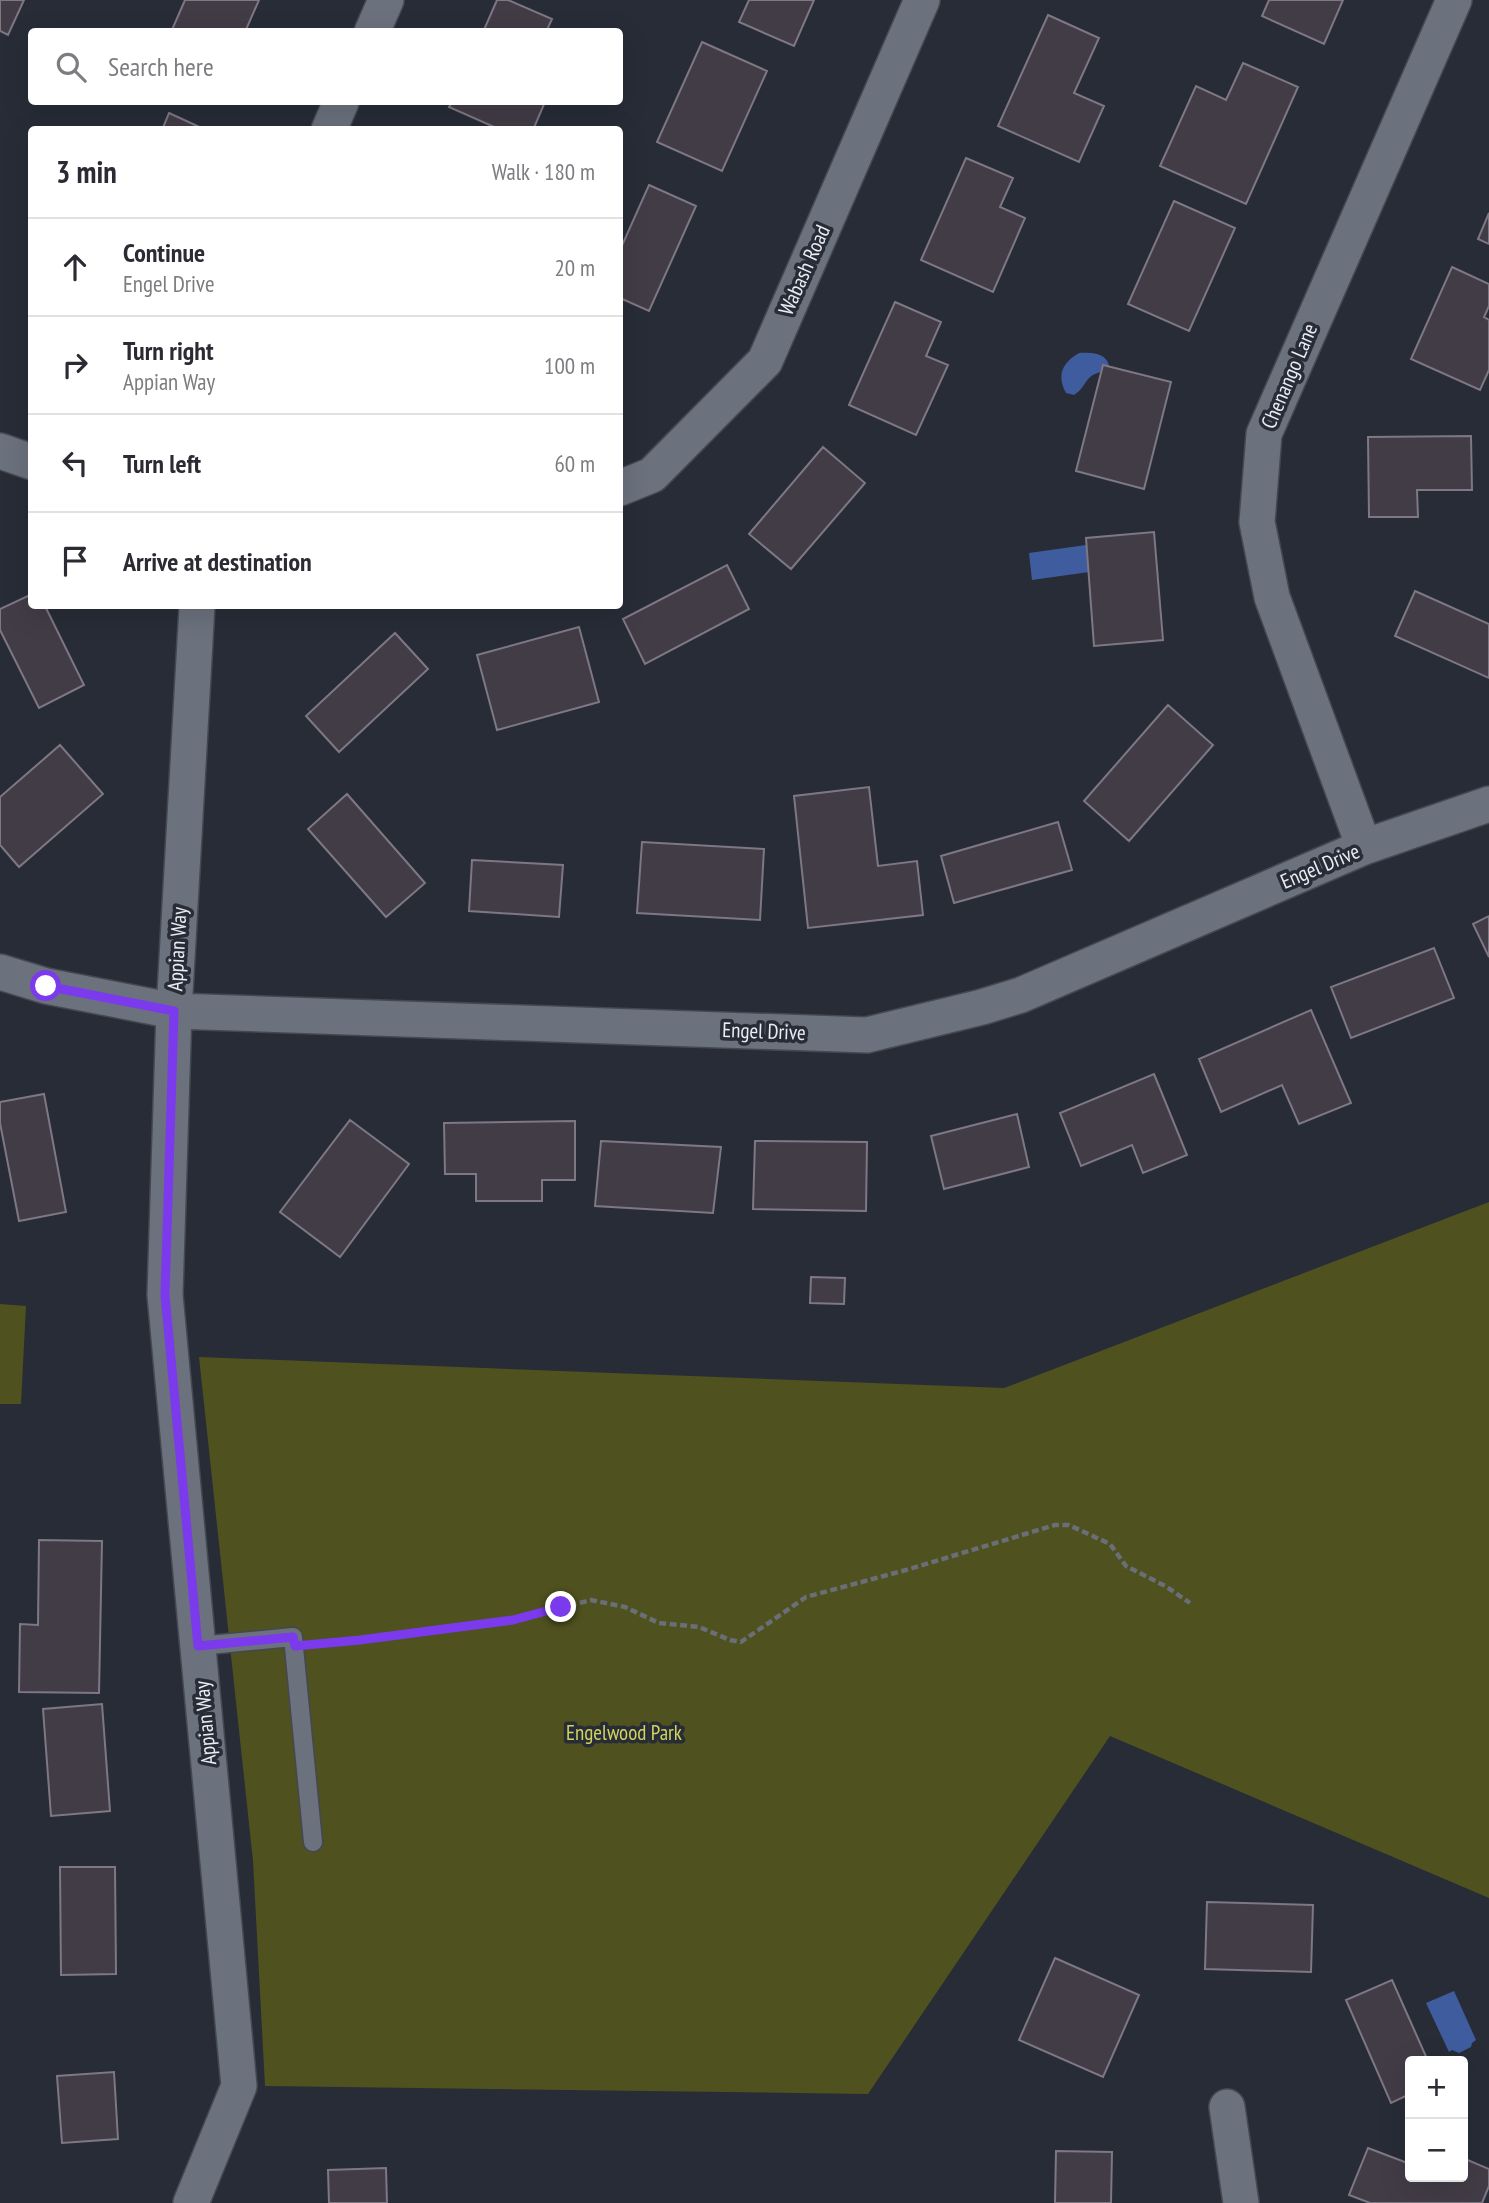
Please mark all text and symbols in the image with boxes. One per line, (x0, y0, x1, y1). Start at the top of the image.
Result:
search box (28, 28, 623, 105)
icon: search (52, 48, 90, 86)
text: Search here (108, 50, 214, 83)
text: 3 min (56, 152, 117, 191)
text: Walk · 180 m (492, 157, 595, 186)
street label: Wabash Road (772, 221, 836, 319)
text: Continue (123, 236, 205, 269)
icon: ahead (56, 248, 94, 286)
text: 20 m (554, 253, 595, 282)
text: Engel Drive (123, 269, 214, 298)
street label: Chenango Lane (1255, 319, 1323, 433)
text: Turn right (123, 334, 214, 367)
icon: right (56, 346, 94, 384)
text: 100 m (544, 351, 595, 380)
text: Appian Way (123, 367, 215, 396)
icon: left (56, 444, 94, 482)
text: Turn left (123, 447, 201, 480)
text: 60 m (554, 449, 595, 478)
icon: arrive (56, 542, 94, 580)
text: Arrive at destination (123, 545, 312, 578)
street label: Engel Drive (1276, 837, 1364, 895)
street label: Appian Way (161, 906, 193, 992)
route start (30, 970, 61, 1001)
street label: Engel Drive (722, 1016, 806, 1046)
route end (545, 1591, 576, 1622)
street label: Appian Way (188, 1680, 222, 1766)
park label: Engelwood Park (566, 1719, 682, 1746)
map controls (1405, 2056, 1468, 2182)
button: + (1405, 2056, 1468, 2119)
button: − (1405, 2119, 1468, 2182)

